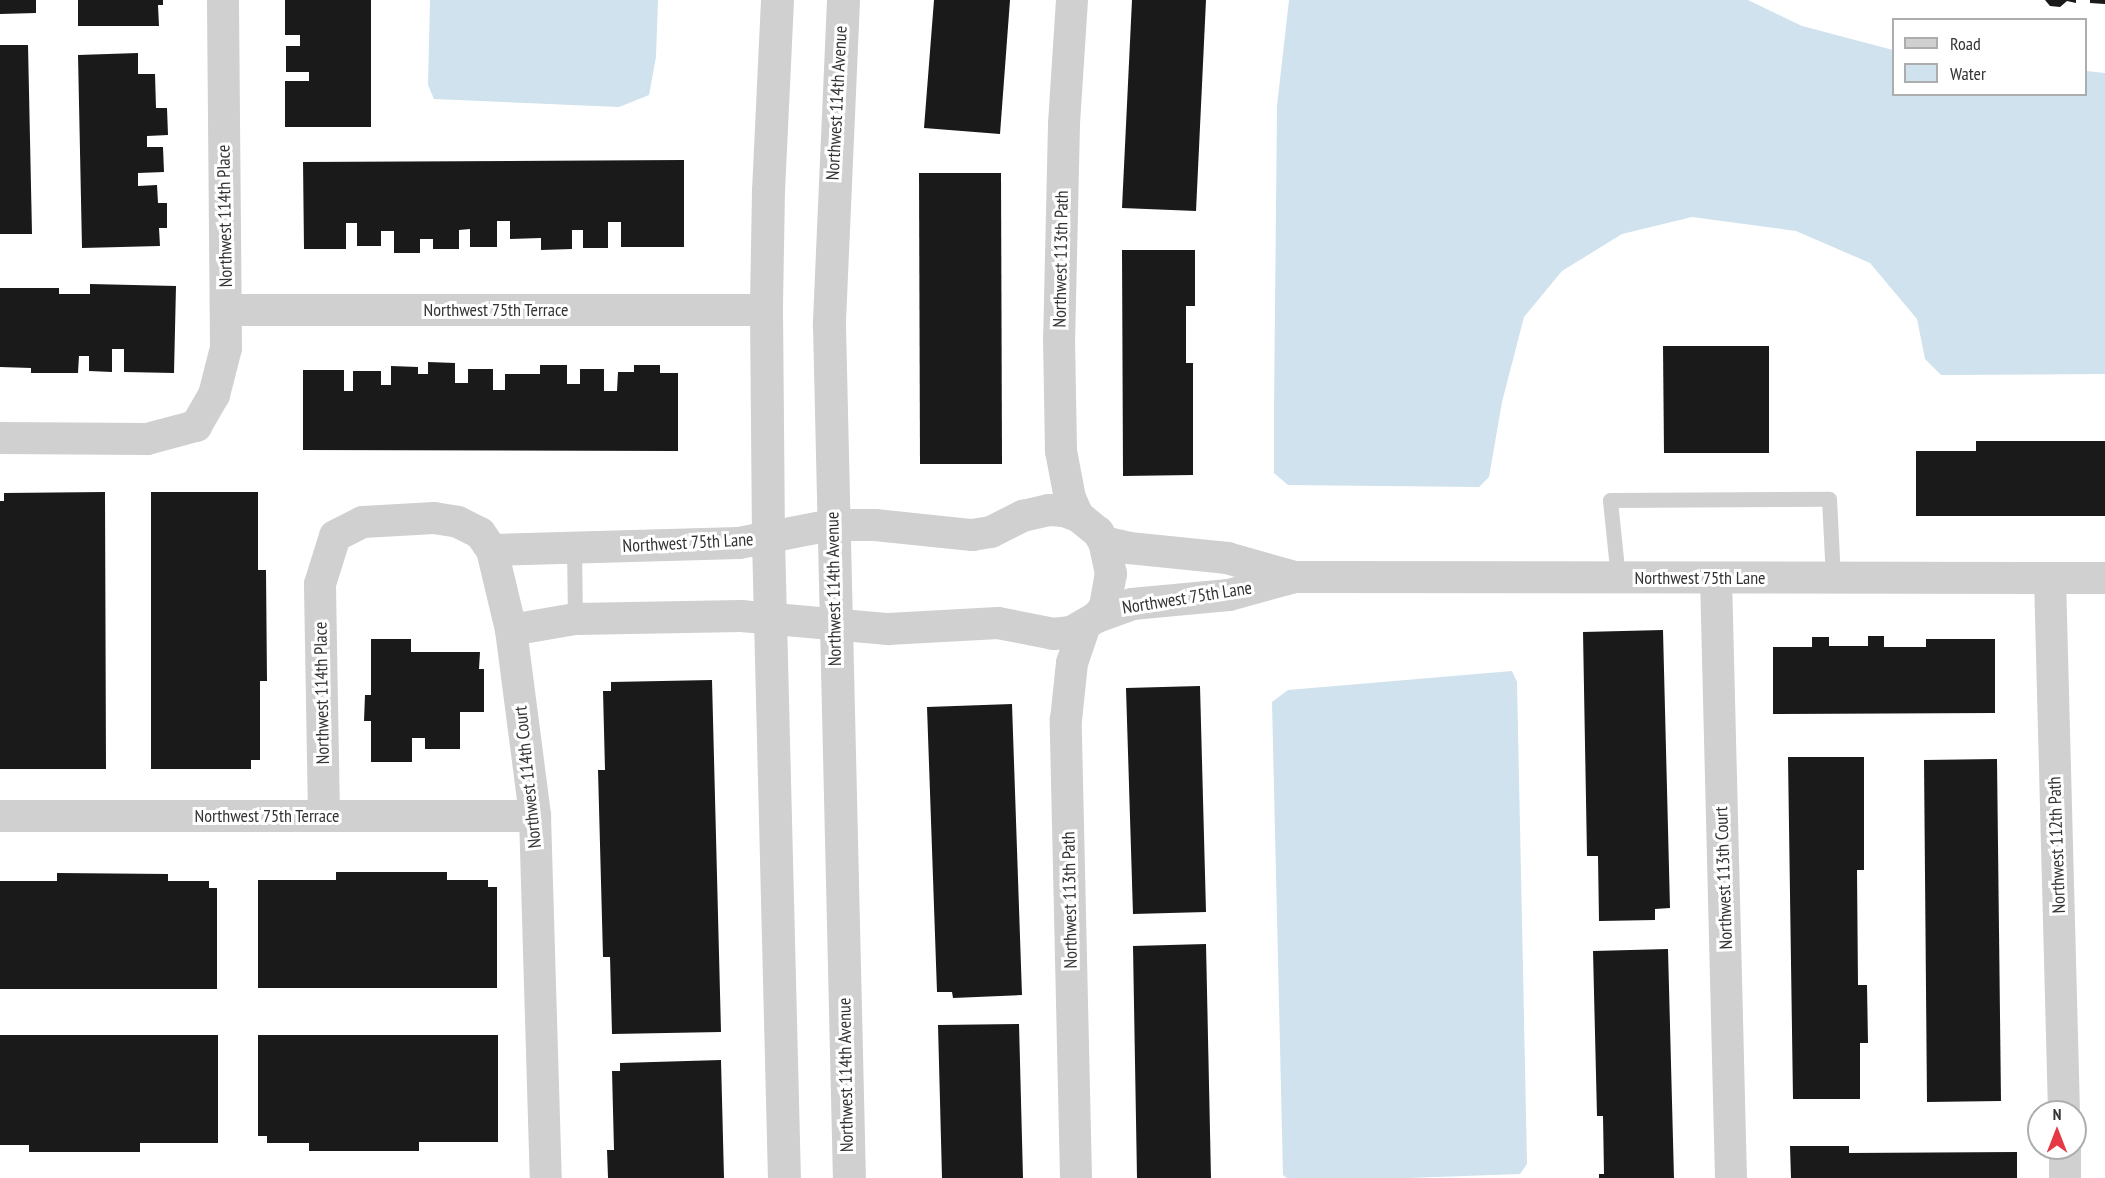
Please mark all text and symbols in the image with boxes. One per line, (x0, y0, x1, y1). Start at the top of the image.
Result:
legend (1892, 18, 2087, 96)
street label: Northwest 114th Avenue (822, 25, 852, 181)
text: Road (1950, 32, 1981, 55)
text: Water (1950, 62, 1986, 85)
street label: Northwest 114th Place (213, 145, 237, 287)
street label: Northwest 113th Path (1049, 190, 1073, 328)
street label: Northwest 75th Terrace (423, 299, 569, 321)
street label: Northwest 114th Avenue (822, 511, 846, 667)
street label: Northwest 75th Lane (622, 529, 754, 557)
street label: Northwest 75th Lane (1634, 567, 1766, 589)
street label: Northwest 75th Lane (1121, 577, 1253, 619)
street label: Northwest 114th Place (310, 622, 334, 764)
street label: Northwest 114th Court (510, 705, 546, 849)
street label: Northwest 112th Path (2044, 776, 2070, 914)
street label: Northwest 75th Terrace (194, 805, 340, 827)
street label: Northwest 113th Court (1711, 806, 1737, 950)
street label: Northwest 113th Path (1058, 831, 1082, 969)
street label: Northwest 114th Avenue (834, 997, 858, 1153)
north arrow (2027, 1100, 2087, 1160)
text: N (2053, 1104, 2061, 1124)

